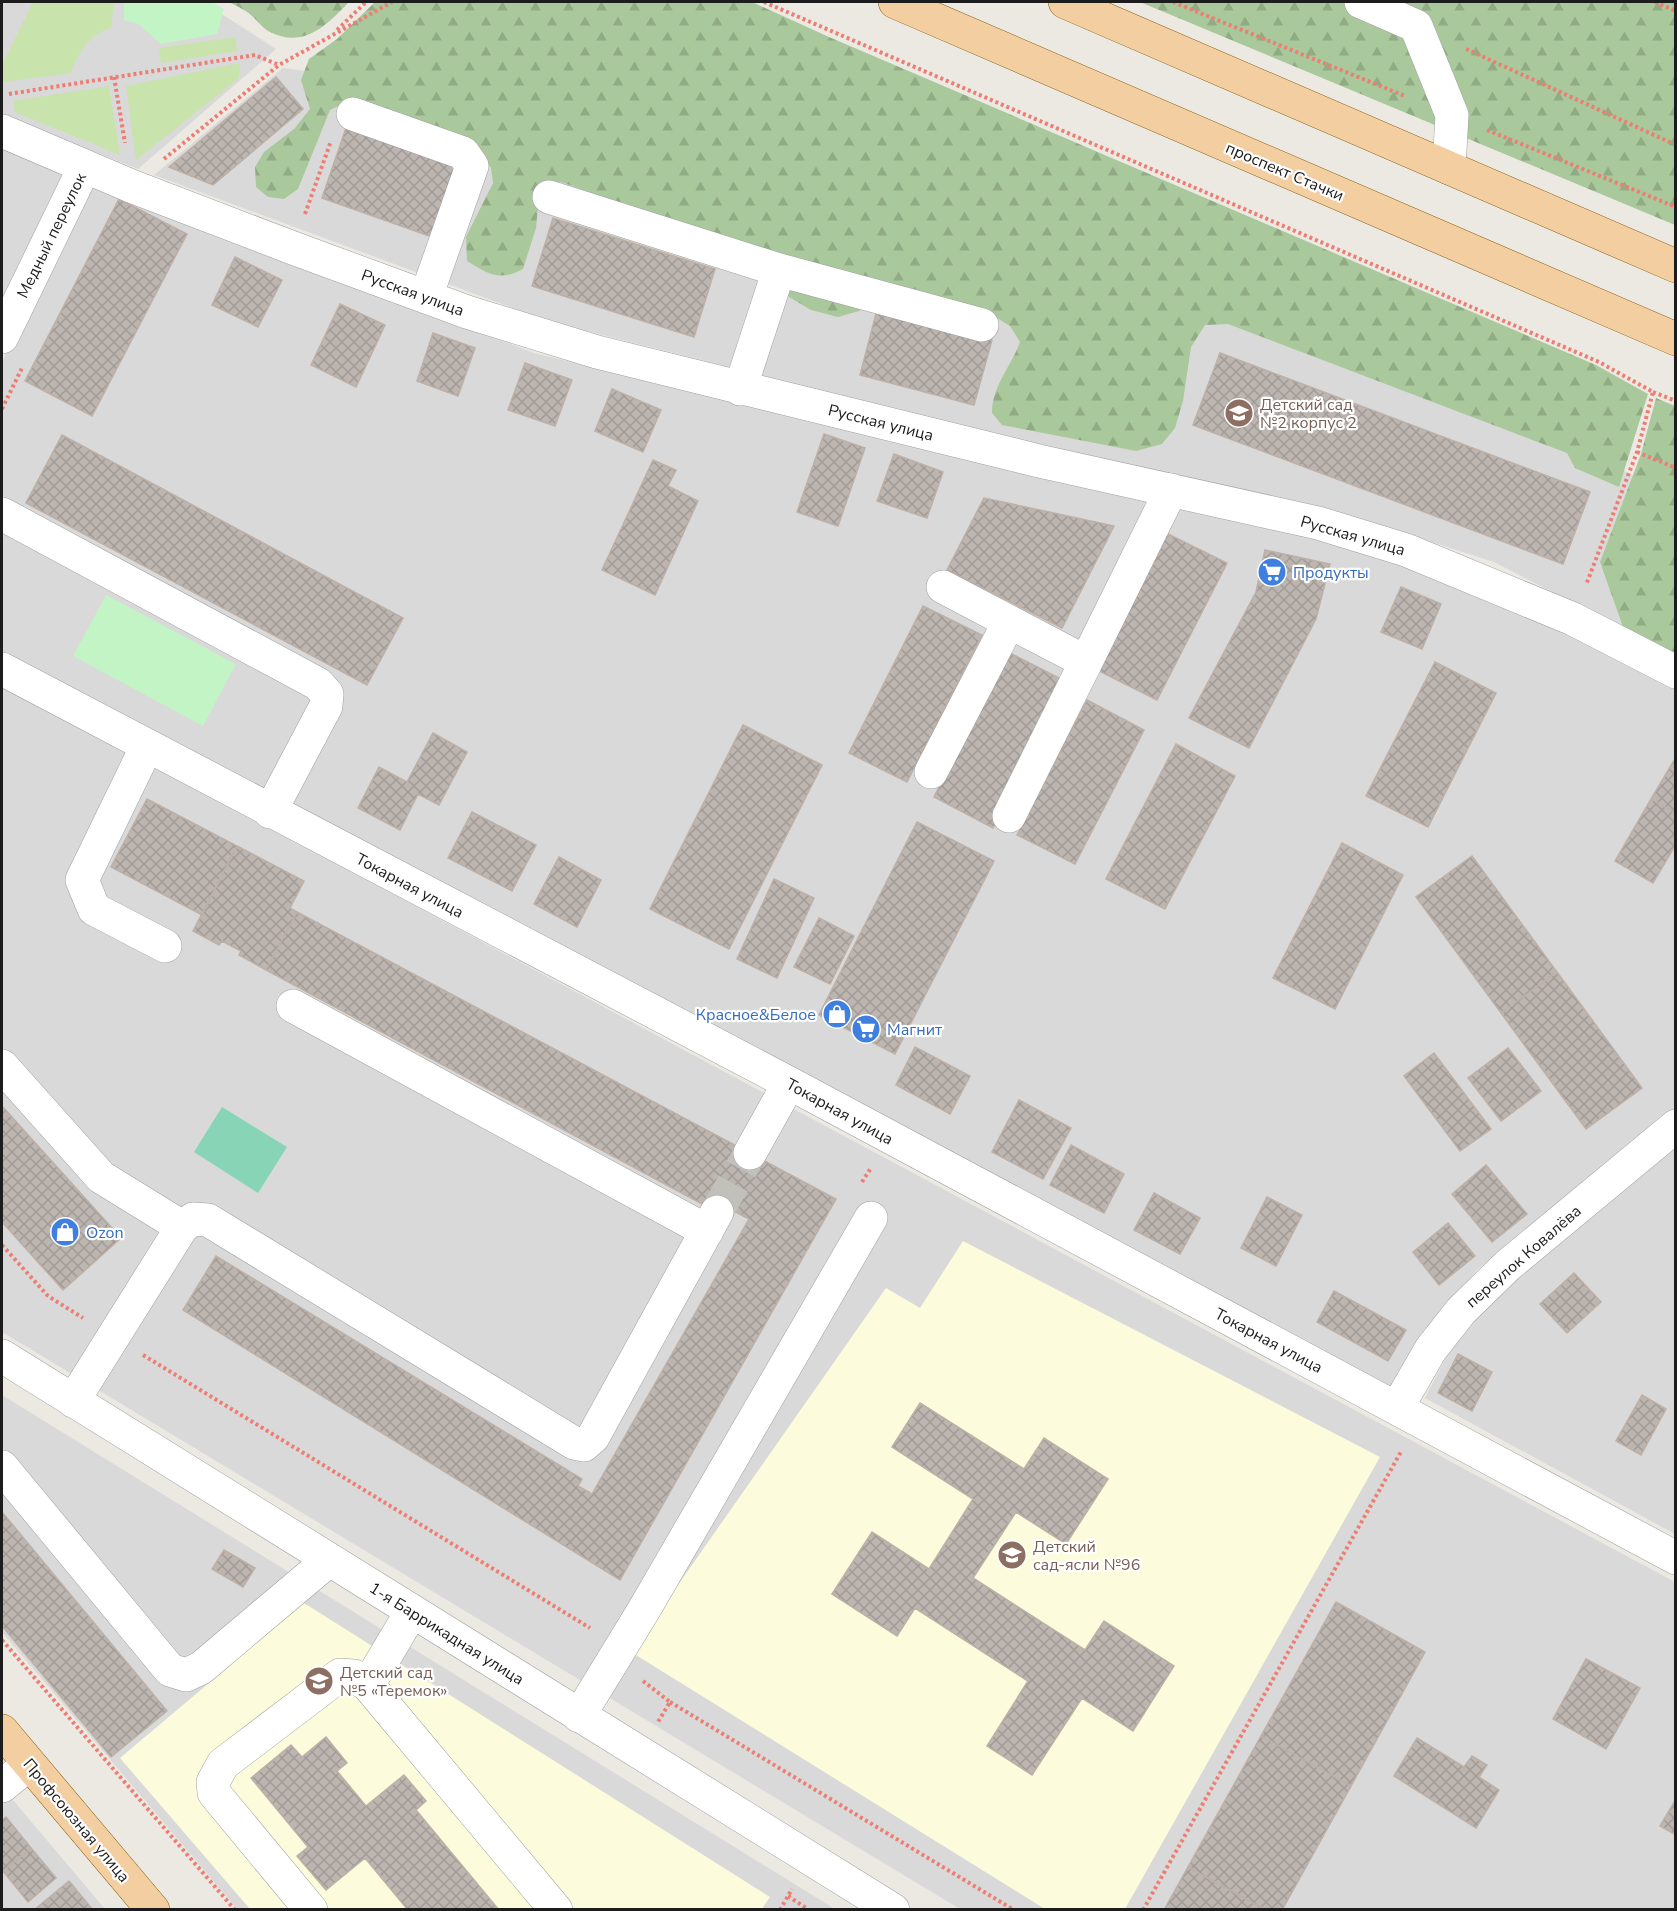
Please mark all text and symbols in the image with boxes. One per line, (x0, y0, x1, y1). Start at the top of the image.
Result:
street label: проспект Стачки (1222, 137, 1347, 207)
street label: Медный переулок (12, 169, 92, 302)
street label: Русская улица (358, 264, 467, 322)
place label: Детский сад №2 корпус 2 (1260, 394, 1357, 434)
school or university icon: Детский сад №2 корпус 2 (1223, 397, 1255, 429)
street label: Русская улица (826, 399, 936, 447)
street label: Русская улица (1298, 511, 1408, 561)
supermarket icon: Продукты (1256, 556, 1288, 588)
place label: Продукты (1293, 562, 1369, 584)
street label: Токарная улица (352, 848, 467, 924)
shop icon: Красное&Белое (821, 998, 853, 1030)
place label: Красное&Белое (696, 1004, 816, 1026)
supermarket icon: Магнит (850, 1013, 882, 1045)
place label: Магнит (887, 1019, 943, 1041)
street label: Токарная улица (782, 1073, 897, 1150)
street label: переулок Ковалёва (1461, 1200, 1586, 1313)
shop icon: Ozon (49, 1216, 81, 1248)
place label: Ozon (86, 1222, 124, 1244)
street label: Токарная улица (1211, 1303, 1326, 1379)
place label: Детский сад-ясли №96 (1033, 1536, 1140, 1576)
school or university icon: Детский сад-ясли №96 (996, 1539, 1028, 1571)
street label: 1-я Баррикадная улица (365, 1577, 528, 1690)
place label: Детский сад №5 «Теремок» (340, 1662, 447, 1702)
school or university icon: Детский сад №5 «Теремок» (303, 1665, 335, 1697)
street label: Профсоюзная улица (18, 1754, 135, 1887)

